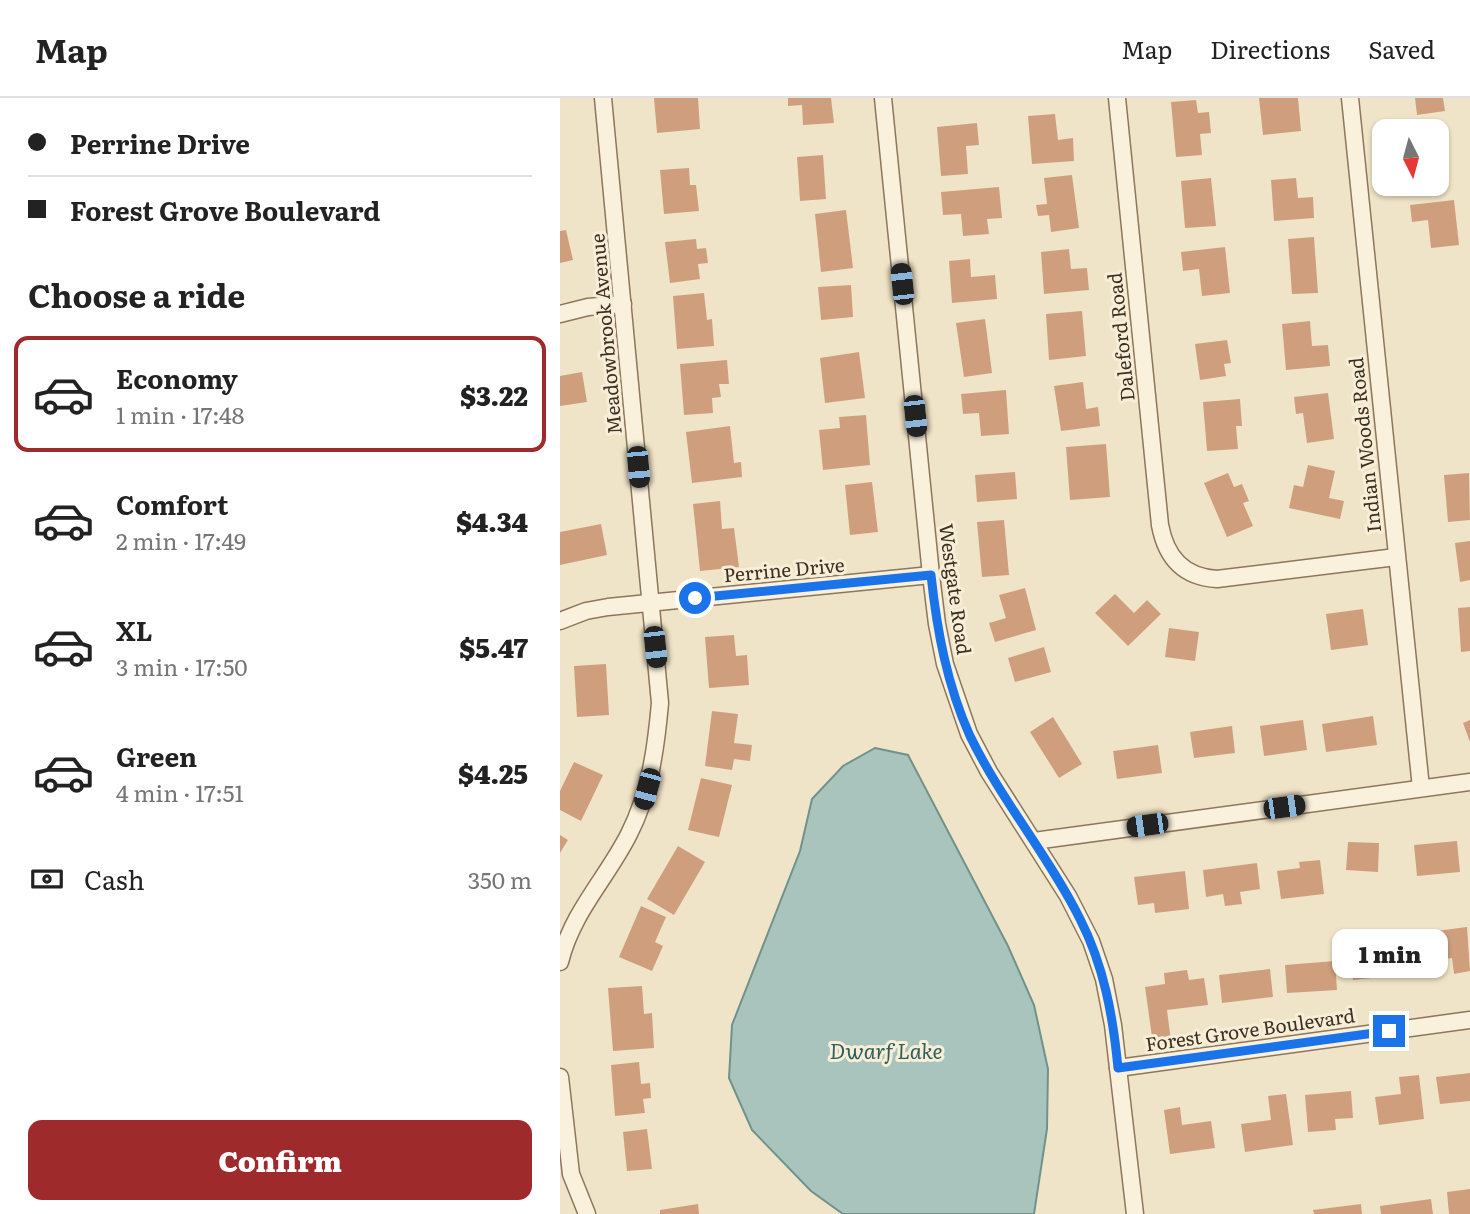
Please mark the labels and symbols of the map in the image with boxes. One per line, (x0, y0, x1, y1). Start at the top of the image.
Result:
north arrow (1372, 119, 1449, 196)
street label: Meadowbrook Avenue (582, 232, 628, 436)
car (890, 262, 915, 306)
street label: Daleford Road (1099, 271, 1141, 403)
street label: Indian Woods Road (1341, 356, 1387, 534)
car (903, 394, 928, 438)
car (626, 445, 651, 489)
street label: Westgate Road (933, 522, 979, 657)
street label: Perrine Drive (722, 550, 846, 588)
route start (679, 582, 711, 614)
car (643, 625, 668, 669)
car (632, 766, 663, 812)
car (1262, 794, 1307, 820)
car (1125, 812, 1170, 838)
callout: 1 min (1331, 930, 1447, 978)
street label: Forest Grove Boulevard (1143, 1000, 1357, 1058)
route end (1373, 1015, 1405, 1047)
water label: Dwarf Lake (830, 1034, 942, 1065)

